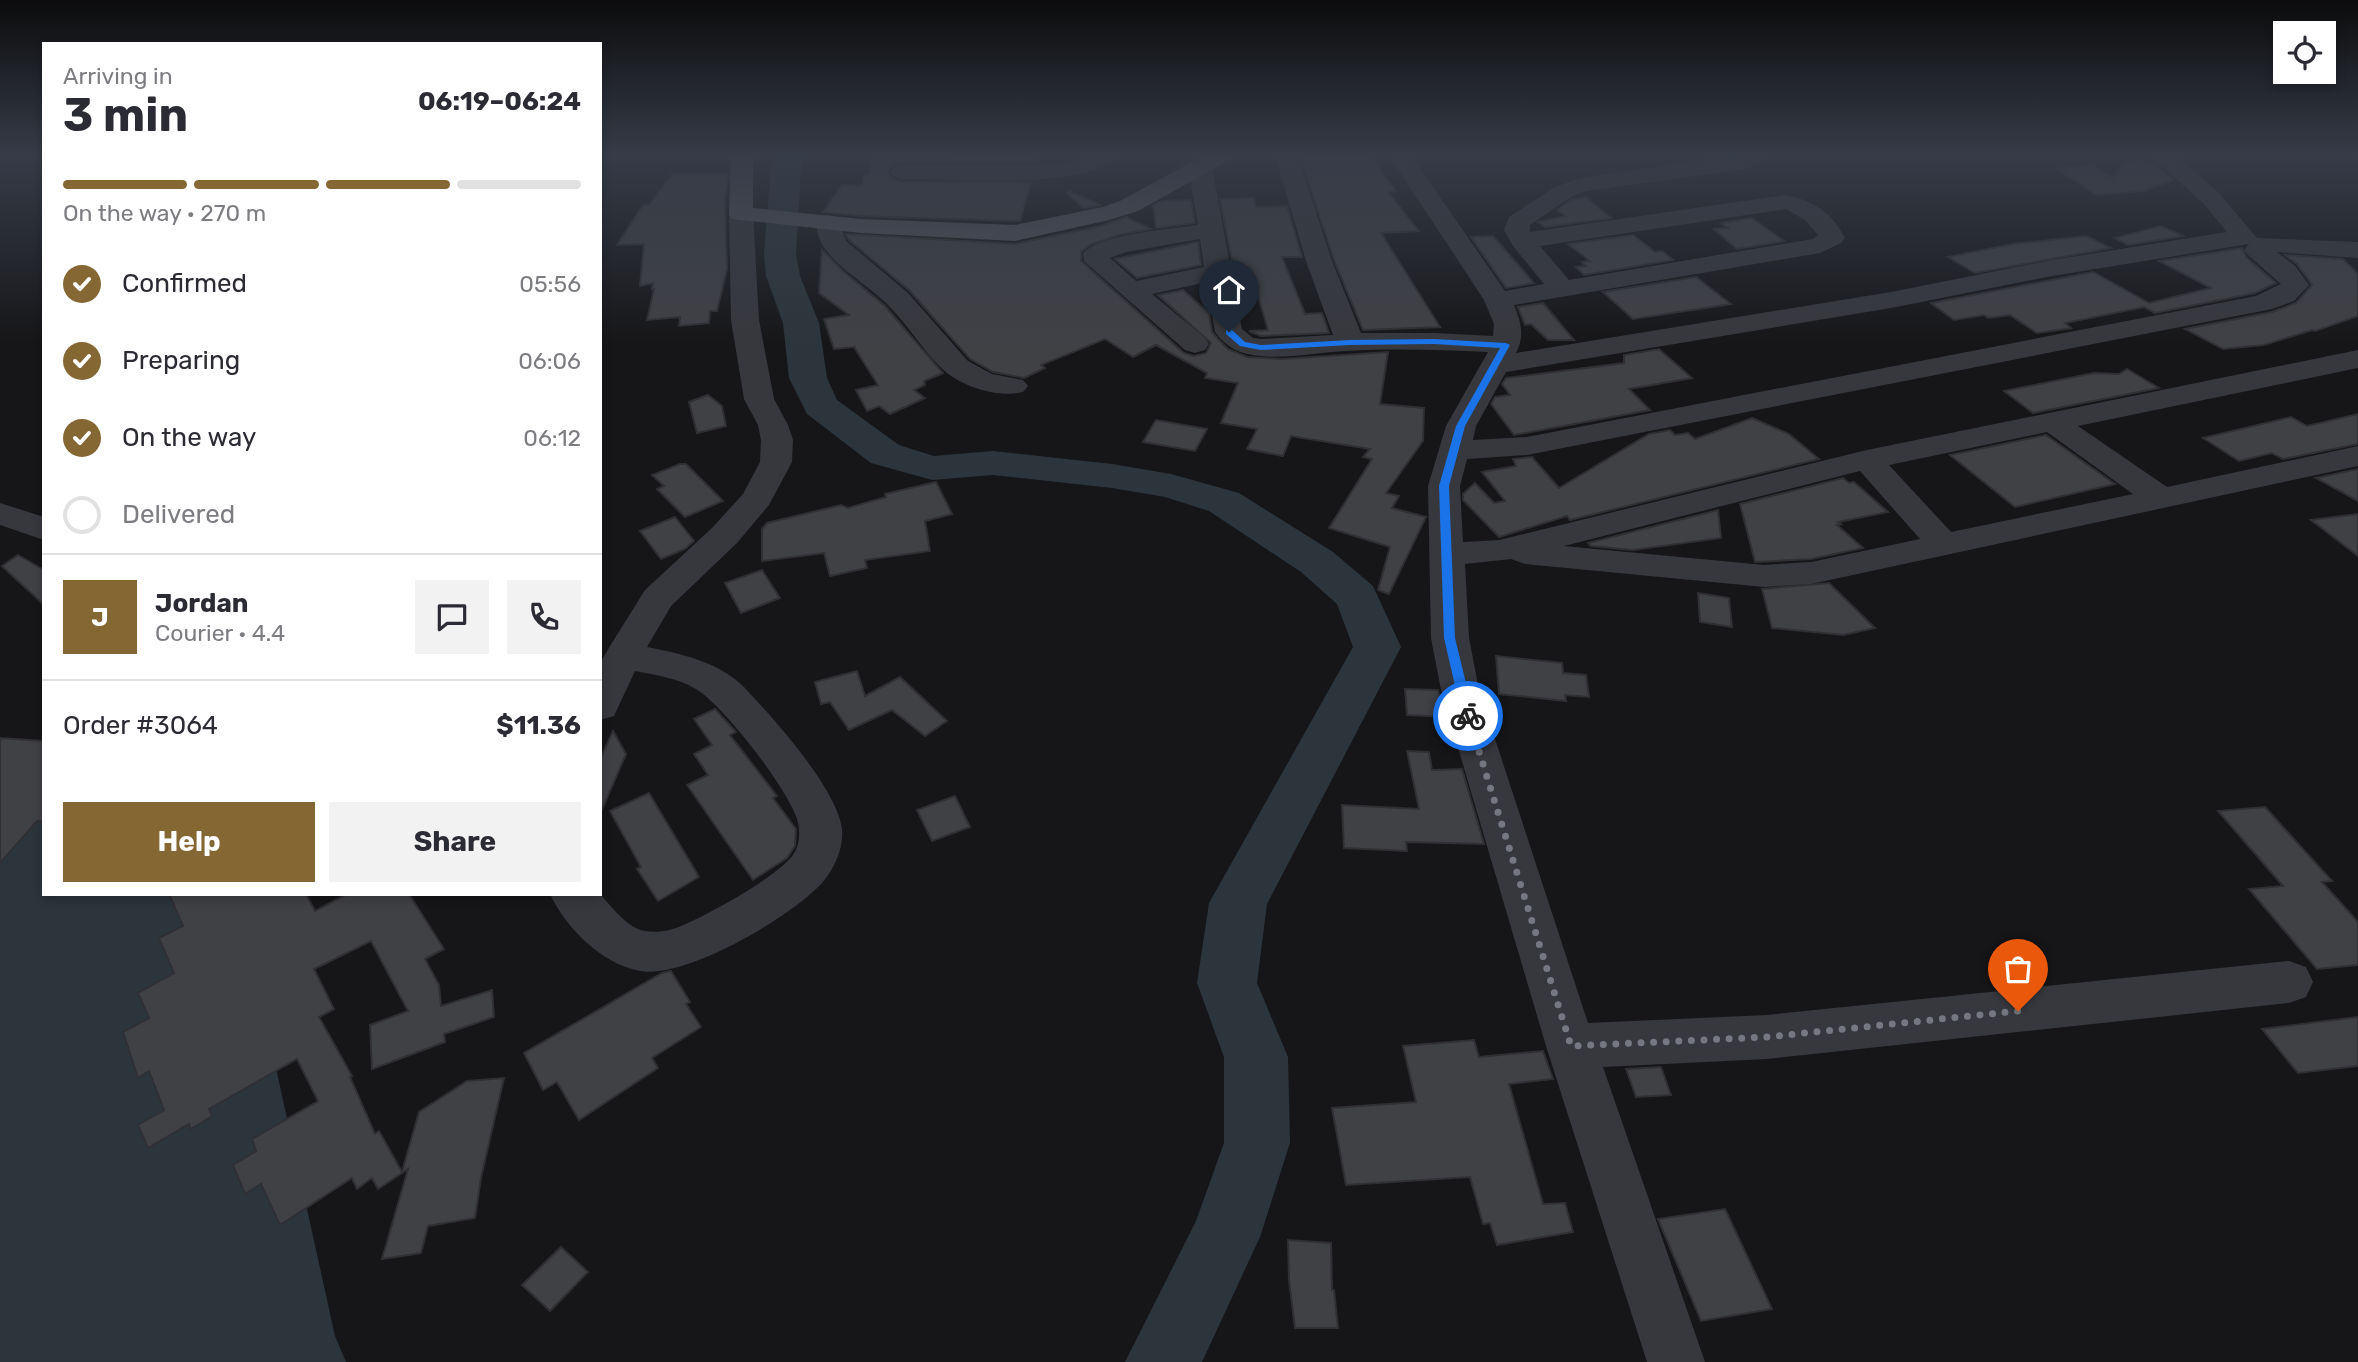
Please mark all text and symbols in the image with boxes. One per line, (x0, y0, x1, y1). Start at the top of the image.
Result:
map controls (2273, 21, 2336, 84)
button: locate (2273, 21, 2336, 84)
text: Arriving in (63, 62, 173, 90)
text: 06:19–06:24 (418, 86, 581, 117)
text: 3 min (63, 88, 188, 143)
text: On the way · 270 m (63, 199, 266, 227)
pin (1199, 260, 1259, 332)
icon: check (63, 265, 101, 303)
text: Confirmed (122, 268, 247, 299)
text: 05:56 (519, 270, 581, 298)
icon: home (1210, 271, 1248, 309)
icon: check (63, 342, 101, 380)
text: Preparing (122, 345, 240, 376)
text: 06:06 (518, 347, 581, 375)
icon: check (63, 419, 101, 457)
text: On the way (122, 422, 256, 453)
text: 06:12 (523, 424, 581, 452)
text: Delivered (122, 499, 235, 530)
button: chat (415, 580, 489, 654)
button: phone (507, 580, 581, 654)
text: Jordan (155, 588, 248, 619)
text: J (91, 602, 109, 633)
text: Courier · 4.4 (155, 619, 285, 647)
courier (1433, 681, 1503, 751)
icon: bike (1449, 697, 1487, 735)
text: Order #3064 (63, 710, 218, 741)
text: $11.36 (496, 710, 581, 741)
button: Help (63, 802, 315, 882)
button: Share (329, 802, 581, 882)
pin (1988, 939, 2048, 1011)
icon: bag (1999, 950, 2037, 988)

